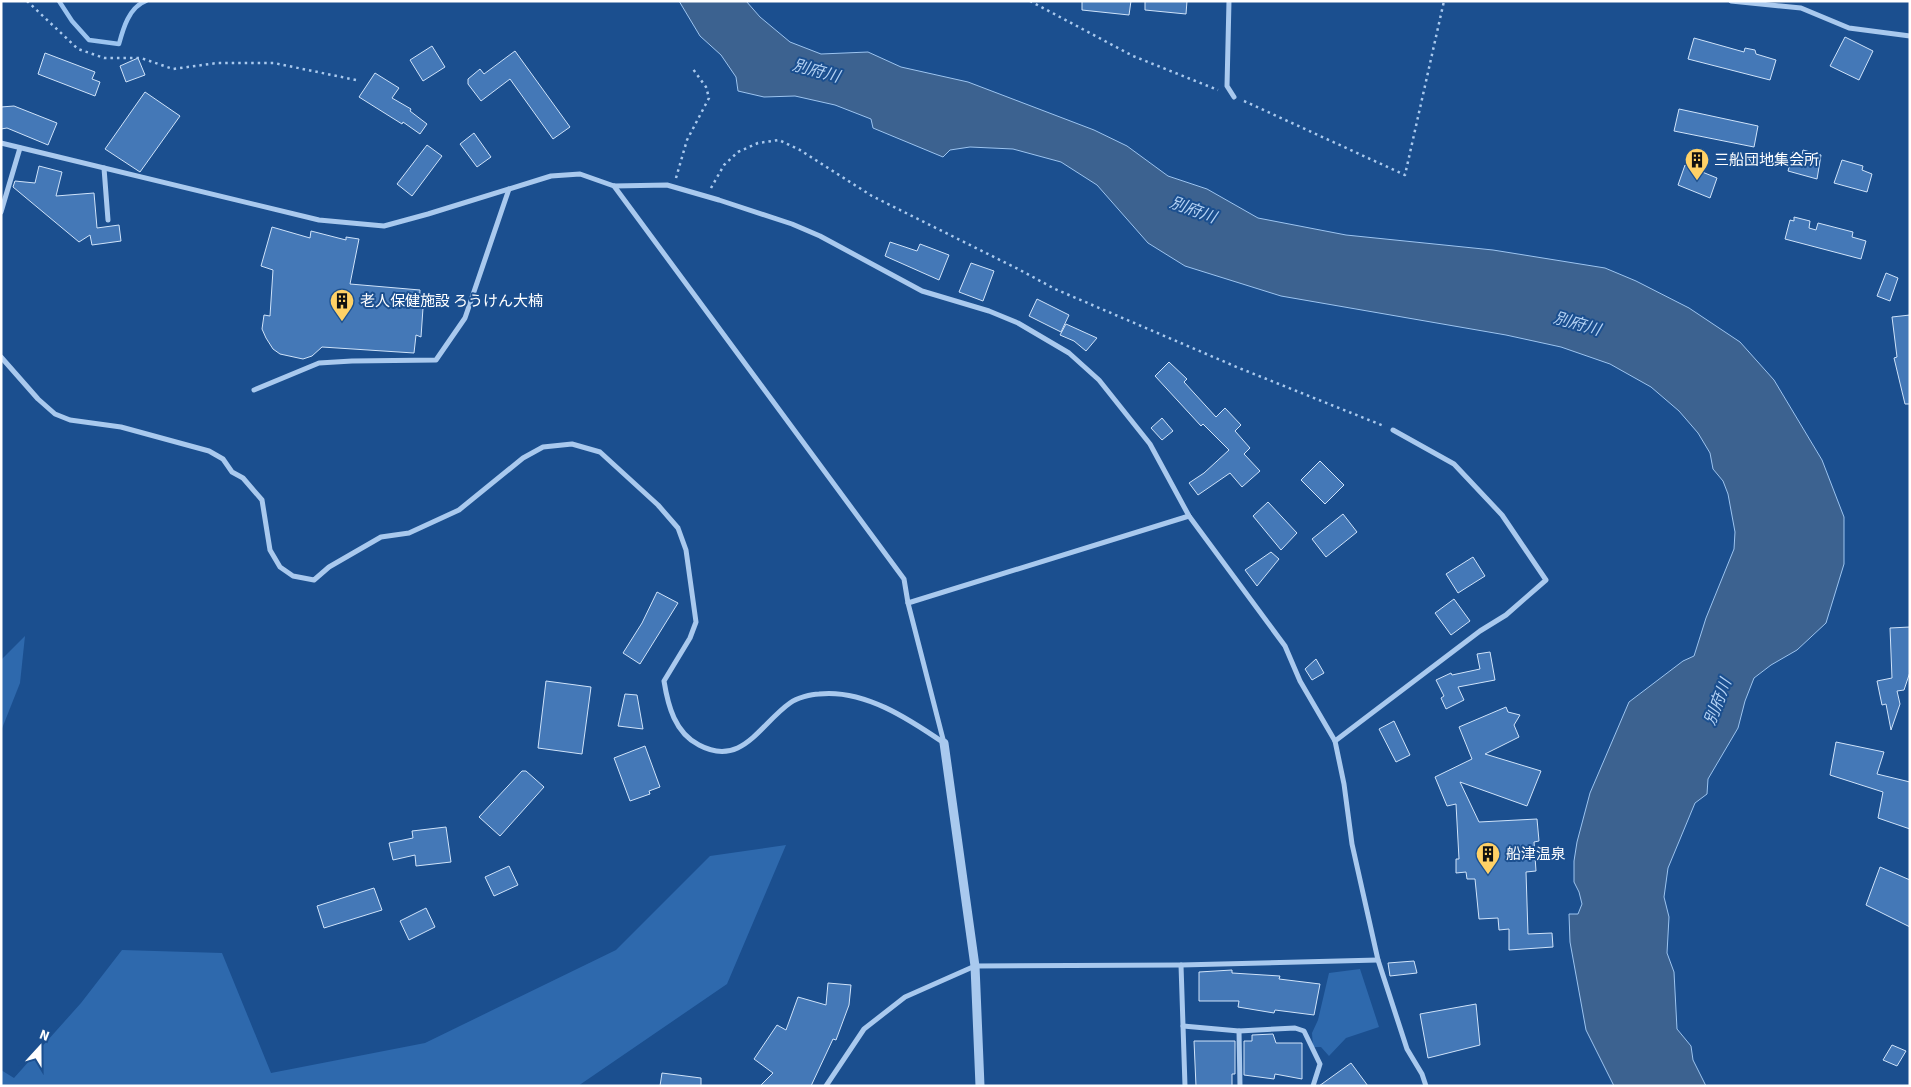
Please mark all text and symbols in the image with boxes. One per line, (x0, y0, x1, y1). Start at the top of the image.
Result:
water label: 別府川 (790, 54, 844, 88)
building icon: 三船団地集会所 (1684, 147, 1710, 181)
place label: 三船団地集会所 (1714, 150, 1819, 171)
water label: 別府川 (1167, 191, 1221, 229)
building icon: 老人保健施設 ろうけん大楠 (329, 288, 355, 322)
place label: 老人保健施設 ろうけん大楠 (360, 291, 543, 312)
water label: 別府川 (1551, 307, 1605, 342)
water label: 別府川 (1699, 674, 1738, 728)
building icon: 船津温泉 (1475, 841, 1501, 875)
place label: 船津温泉 (1506, 844, 1566, 865)
north arrow (15, 1022, 65, 1072)
text: N (36, 1025, 52, 1047)

